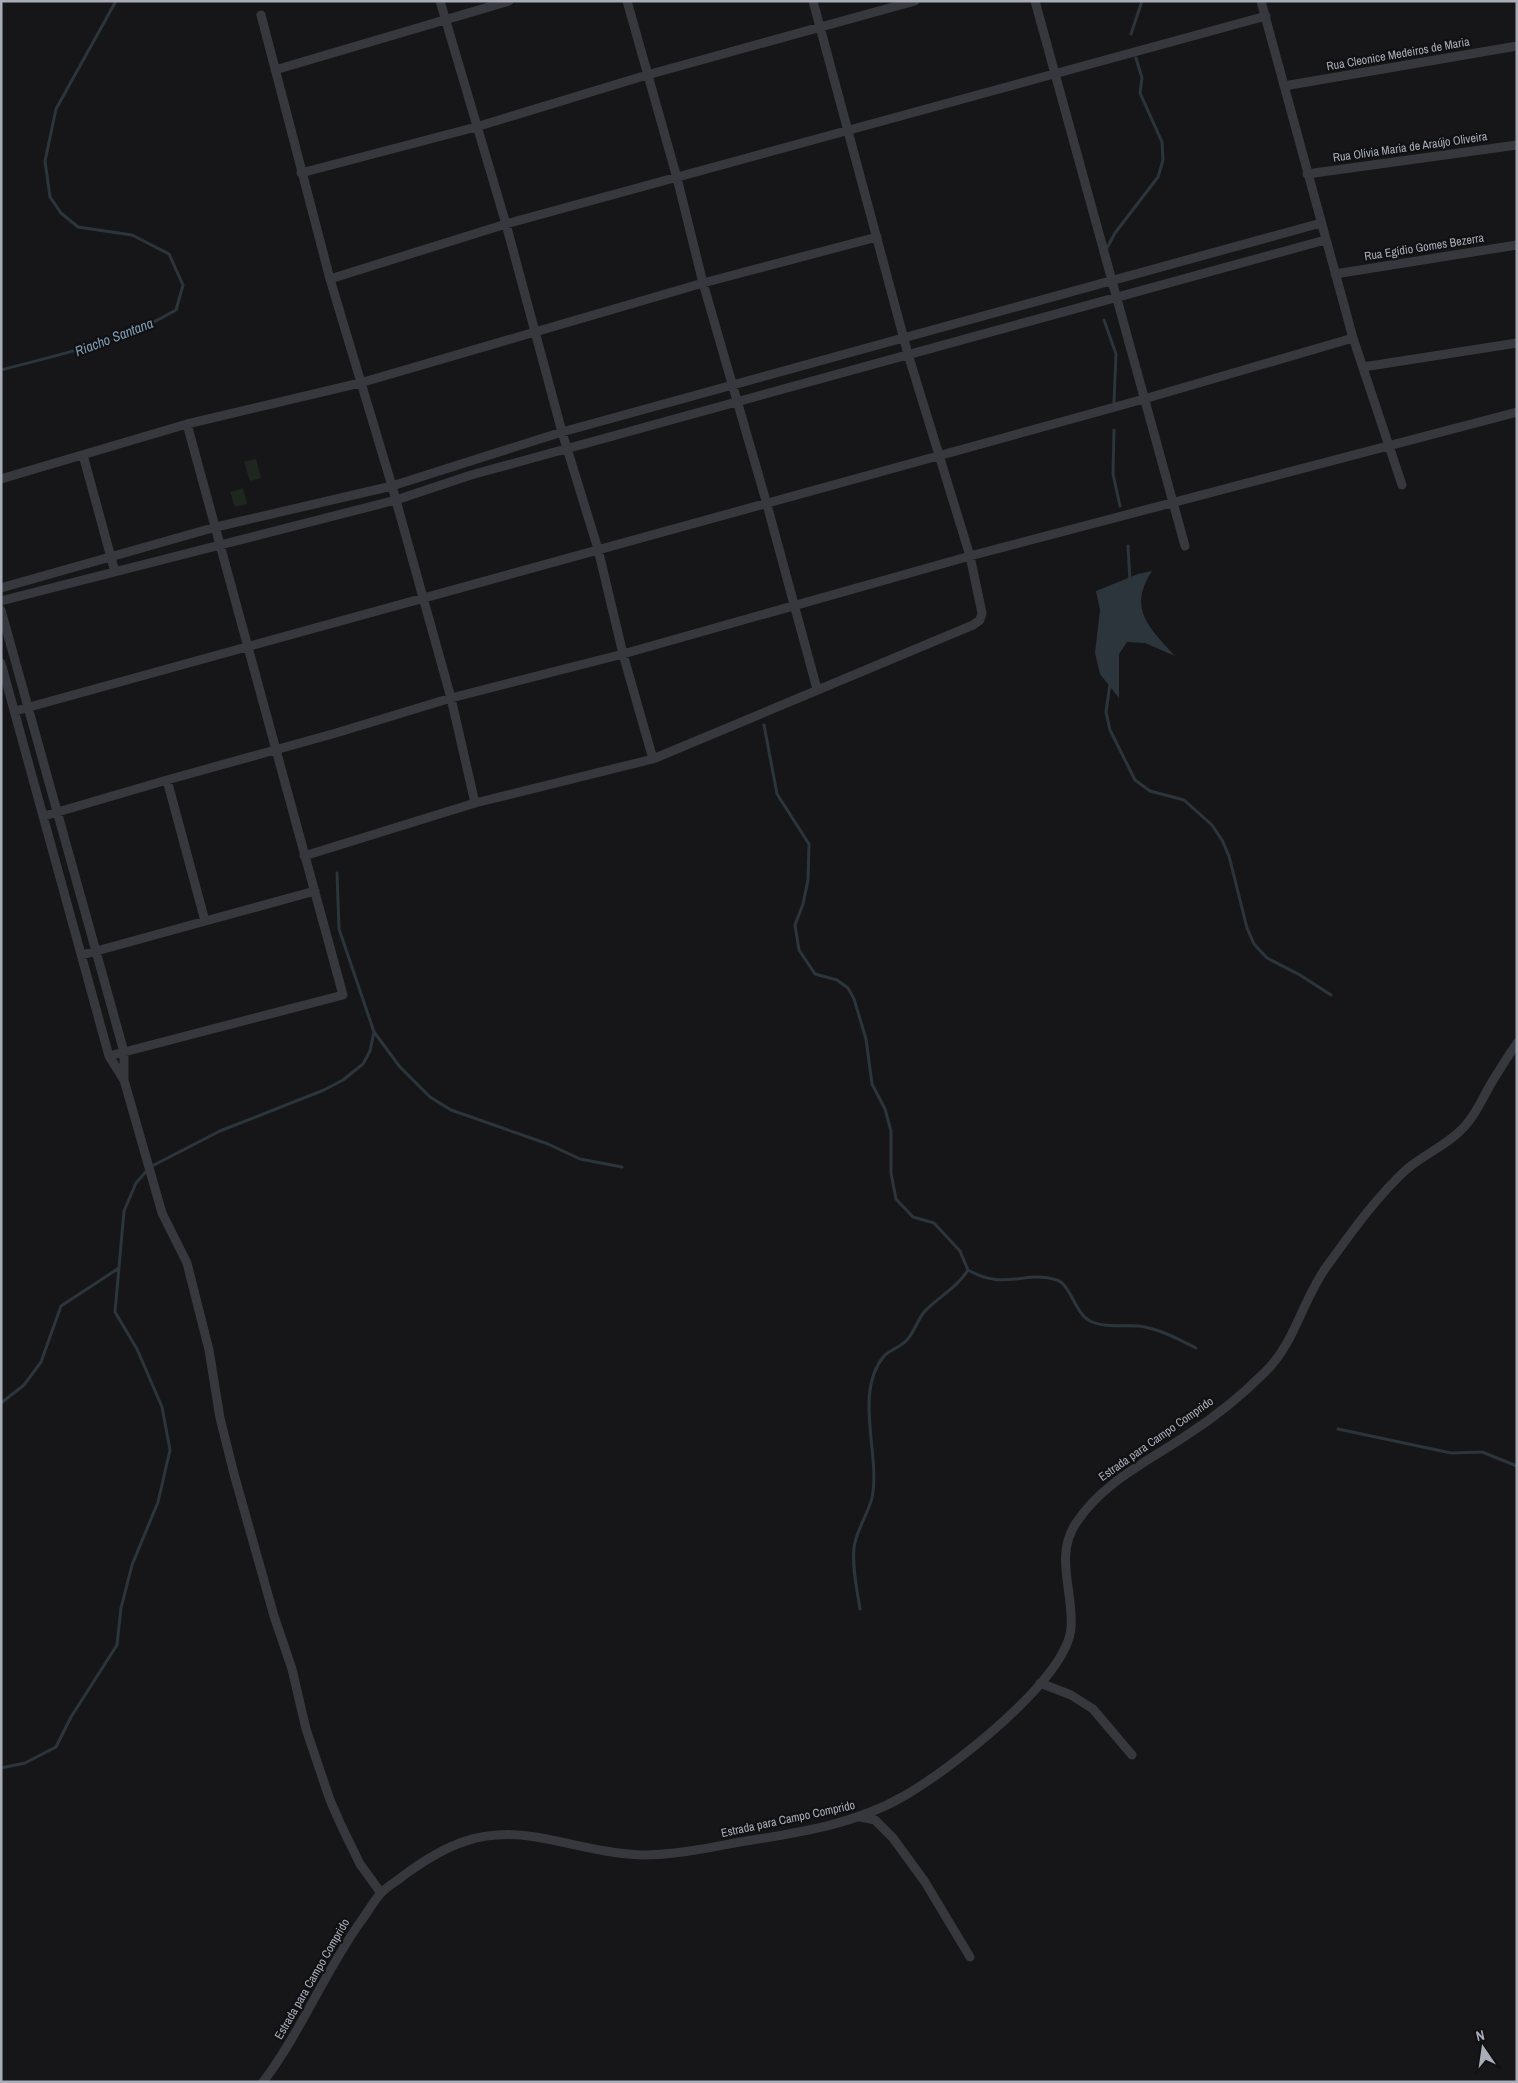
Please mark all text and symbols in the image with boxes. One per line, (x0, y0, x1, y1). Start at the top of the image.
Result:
street label: Rua Cleonice Medeiros de Maria (1325, 33, 1471, 74)
street label: Rua Olívia Maria de Araújo Oliveira (1332, 128, 1489, 166)
street label: Rua Egídio Gomes Bezerra (1363, 230, 1485, 264)
water label: Riacho Santana (72, 314, 156, 360)
street label: Estrada para Campo Comprido (1095, 1393, 1217, 1485)
street label: Estrada para Campo Comprido (719, 1797, 857, 1841)
street label: Estrada para Campo Comprido (271, 1916, 353, 2042)
north arrow (1458, 2023, 1508, 2073)
text: N (1474, 2026, 1486, 2045)

